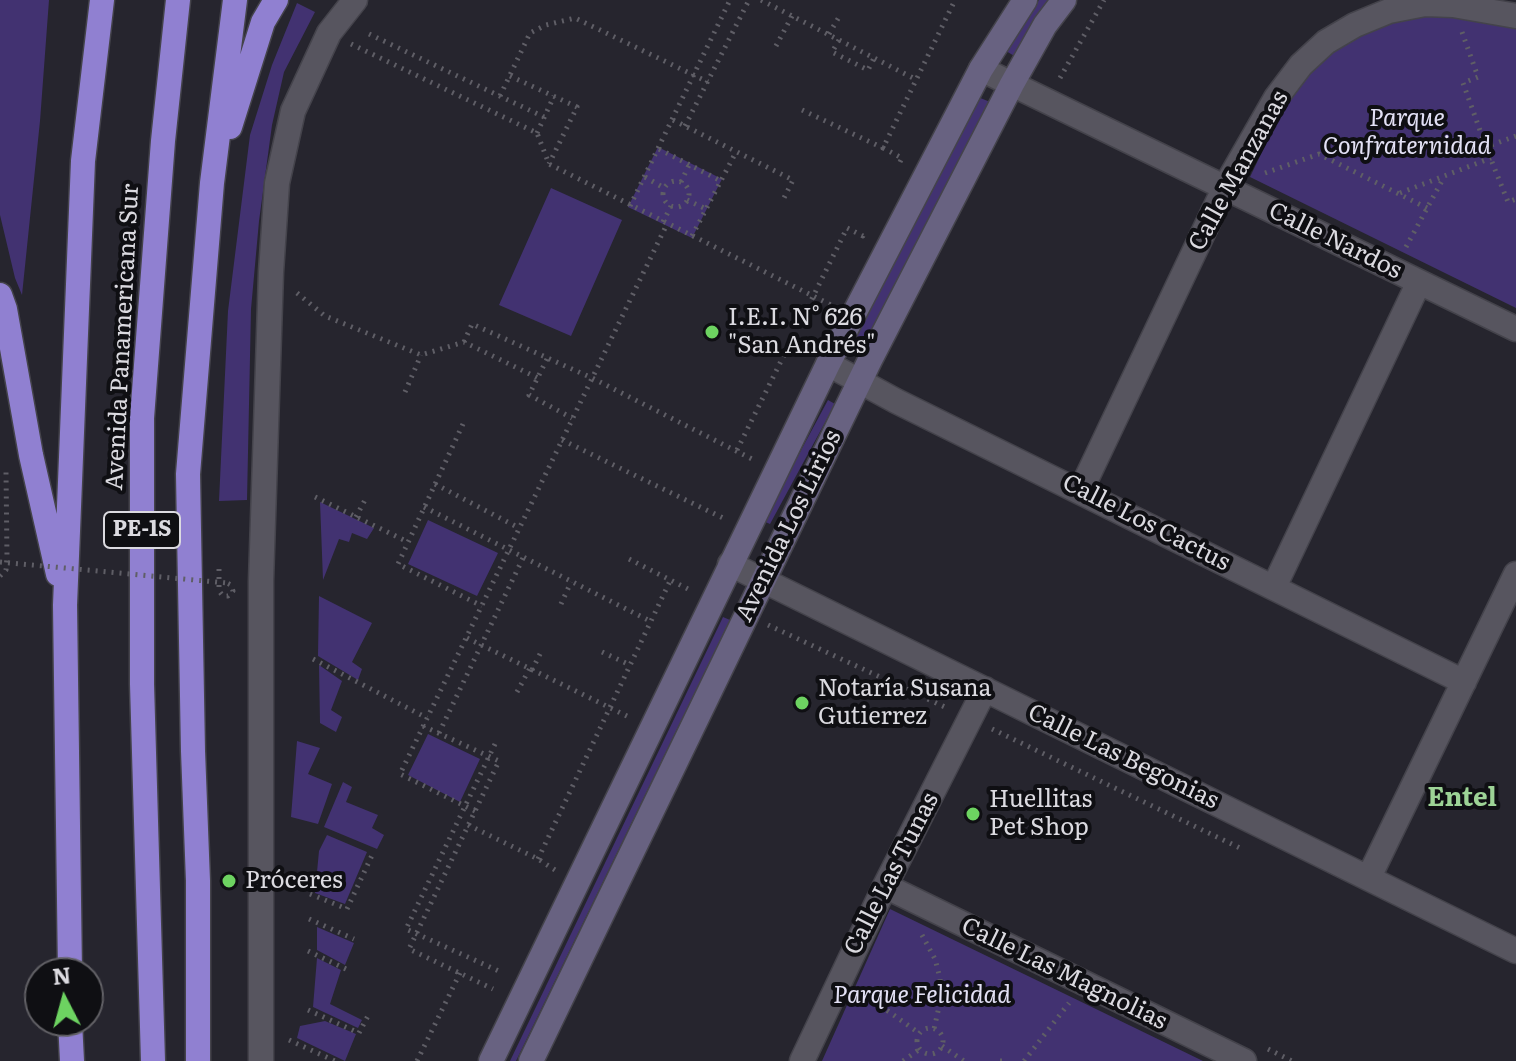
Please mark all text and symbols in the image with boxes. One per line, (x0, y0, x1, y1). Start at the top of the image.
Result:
street label: Calle Manzanas (1183, 86, 1295, 256)
park label: Parque Confraternidad (1323, 105, 1491, 161)
street label: Avenida Panamericana Sur (101, 183, 145, 491)
street label: Calle Nardos (1264, 196, 1406, 286)
place label: I.E.I. N° 626 "San Andrés" (728, 304, 876, 360)
marker: I.E.I. N° 626 "San Andrés" (703, 323, 721, 341)
street label: Avenida Los Lirios (730, 426, 848, 626)
street label: Calle Los Cactus (1057, 468, 1235, 578)
road number: PE-1S (104, 512, 180, 548)
place label: Notaría Susana Gutierrez (818, 675, 991, 731)
marker: Notaría Susana Gutierrez (793, 694, 811, 712)
street label: Calle Las Begonias (1023, 698, 1223, 816)
district label: Entel (1427, 782, 1497, 814)
place label: Huellitas Pet Shop (989, 786, 1092, 842)
street label: Calle Las Tunas (839, 788, 945, 960)
marker: Huellitas Pet Shop (964, 805, 982, 823)
place label: Próceres (245, 867, 343, 895)
marker: Próceres (220, 872, 238, 890)
street label: Calle Las Magnolias (957, 912, 1171, 1036)
north arrow (24, 957, 104, 1037)
text: N (51, 957, 73, 992)
park label: Parque Felicidad (833, 982, 1011, 1010)

